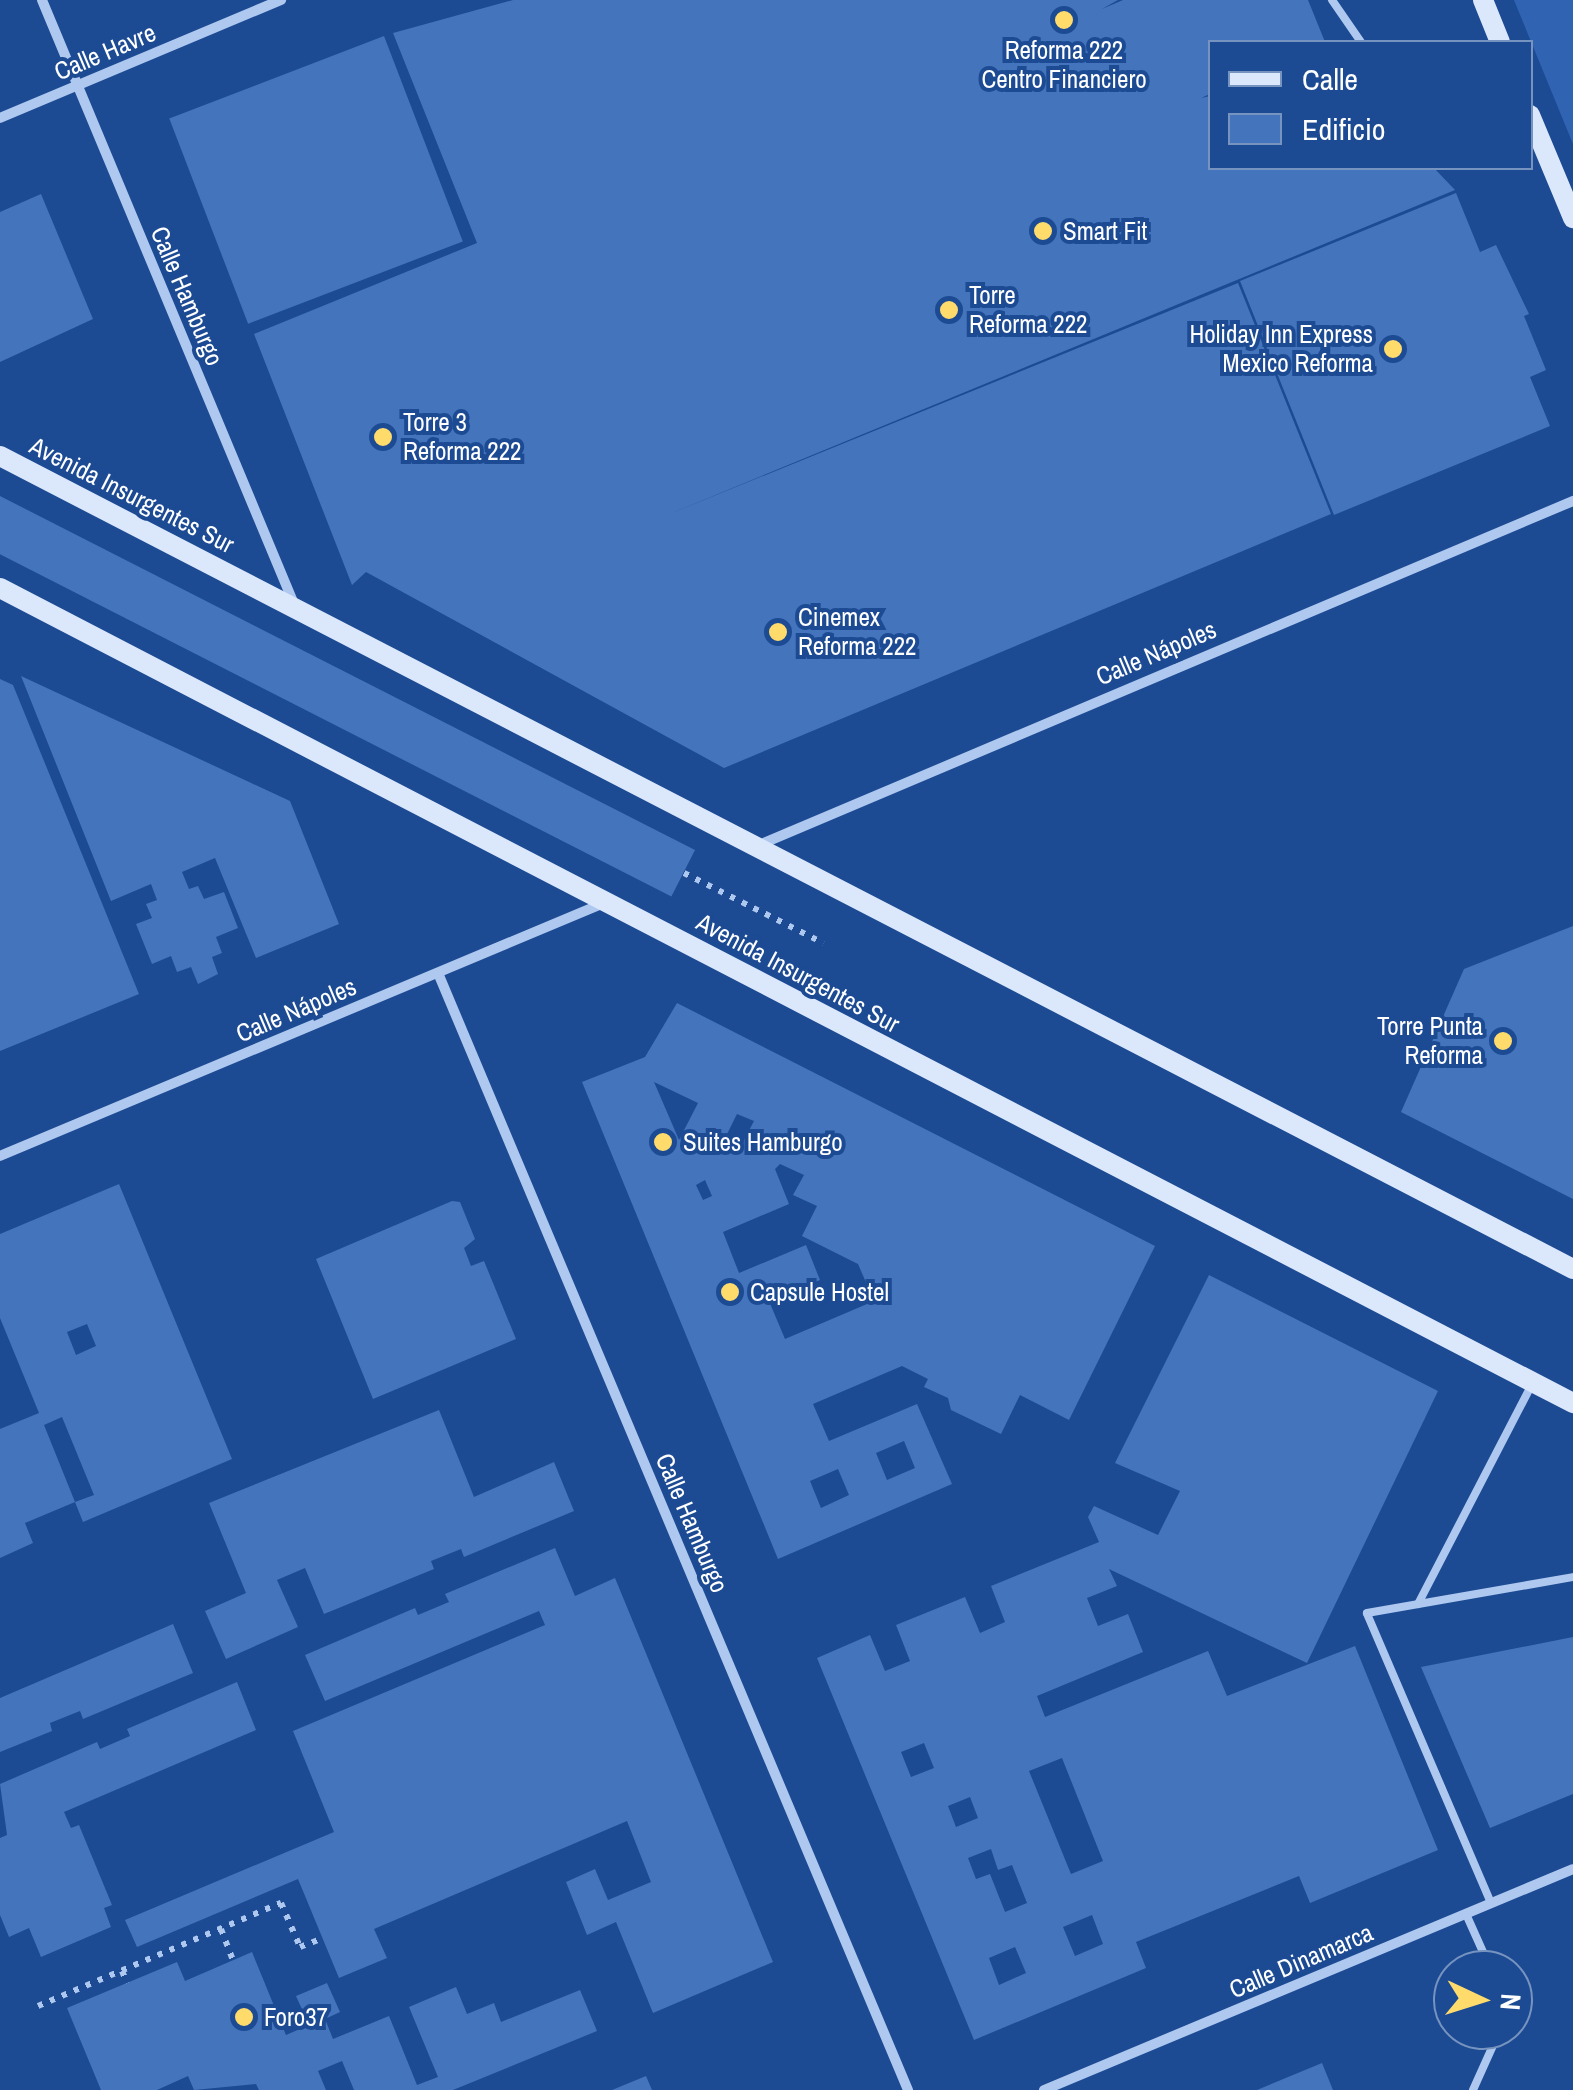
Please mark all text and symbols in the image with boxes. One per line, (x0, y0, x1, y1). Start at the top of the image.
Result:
marker: Reforma 222 Centro Financiero (1053, 9, 1075, 31)
street label: Calle Havre (50, 17, 160, 87)
place label: Reforma 222 Centro Financiero (981, 36, 1147, 95)
legend (1208, 40, 1533, 170)
text: Calle (1302, 59, 1358, 99)
text: Edificio (1302, 109, 1385, 149)
place label: Smart Fit (1063, 216, 1147, 246)
marker: Smart Fit (1032, 220, 1054, 242)
street label: Calle Hamburgo (144, 222, 230, 370)
place label: Torre Reforma 222 (969, 281, 1087, 340)
marker: Torre Reforma 222 (938, 299, 960, 321)
place label: Holiday Inn Express Mexico Reforma (1190, 320, 1373, 379)
marker: Holiday Inn Express Mexico Reforma (1382, 338, 1404, 360)
place label: Torre 3 Reforma 222 (403, 408, 521, 467)
marker: Torre 3 Reforma 222 (372, 426, 394, 448)
street label: Avenida Insurgentes Sur (25, 430, 239, 560)
place label: Cinemex Reforma 222 (798, 603, 916, 662)
street label: Calle Nápoles (1091, 614, 1221, 692)
marker: Cinemex Reforma 222 (767, 621, 789, 643)
street label: Avenida Insurgentes Sur (691, 907, 905, 1039)
street label: Calle Nápoles (231, 971, 361, 1049)
place label: Torre Punta Reforma (1377, 1012, 1483, 1071)
marker: Torre Punta Reforma (1492, 1030, 1514, 1052)
place label: Suites Hamburgo (683, 1127, 843, 1157)
marker: Suites Hamburgo (652, 1131, 674, 1153)
place label: Capsule Hostel (750, 1277, 889, 1307)
marker: Capsule Hostel (719, 1281, 741, 1303)
street label: Calle Hamburgo (649, 1449, 735, 1597)
street label: Calle Dinamarca (1225, 1917, 1377, 2005)
north arrow (1433, 1950, 1533, 2050)
text: N (1491, 1992, 1530, 2012)
place label: Foro37 (264, 2002, 328, 2032)
marker: Foro37 (233, 2006, 255, 2028)

